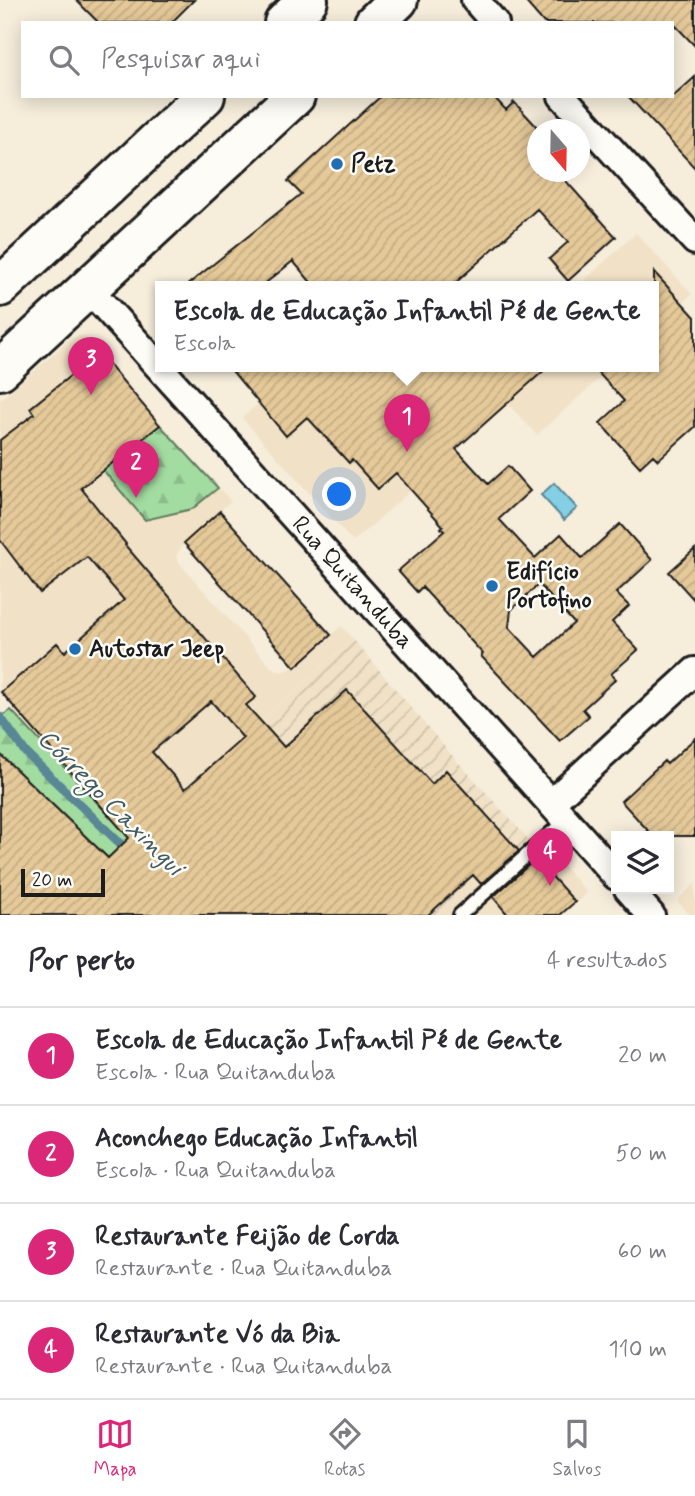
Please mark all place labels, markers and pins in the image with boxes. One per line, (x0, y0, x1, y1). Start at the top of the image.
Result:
place label: Petz (351, 149, 396, 180)
marker: Petz (329, 156, 345, 172)
pin: 3 (68, 337, 114, 395)
pin: 1 (384, 394, 430, 452)
pin: 2 (113, 440, 159, 498)
place label: Edifício Portofino (506, 557, 592, 616)
marker: Edifício Portofino (484, 578, 500, 594)
place label: Autostar Jeep (89, 634, 224, 665)
marker: Autostar Jeep (67, 641, 83, 657)
pin: 4 (527, 828, 573, 886)

